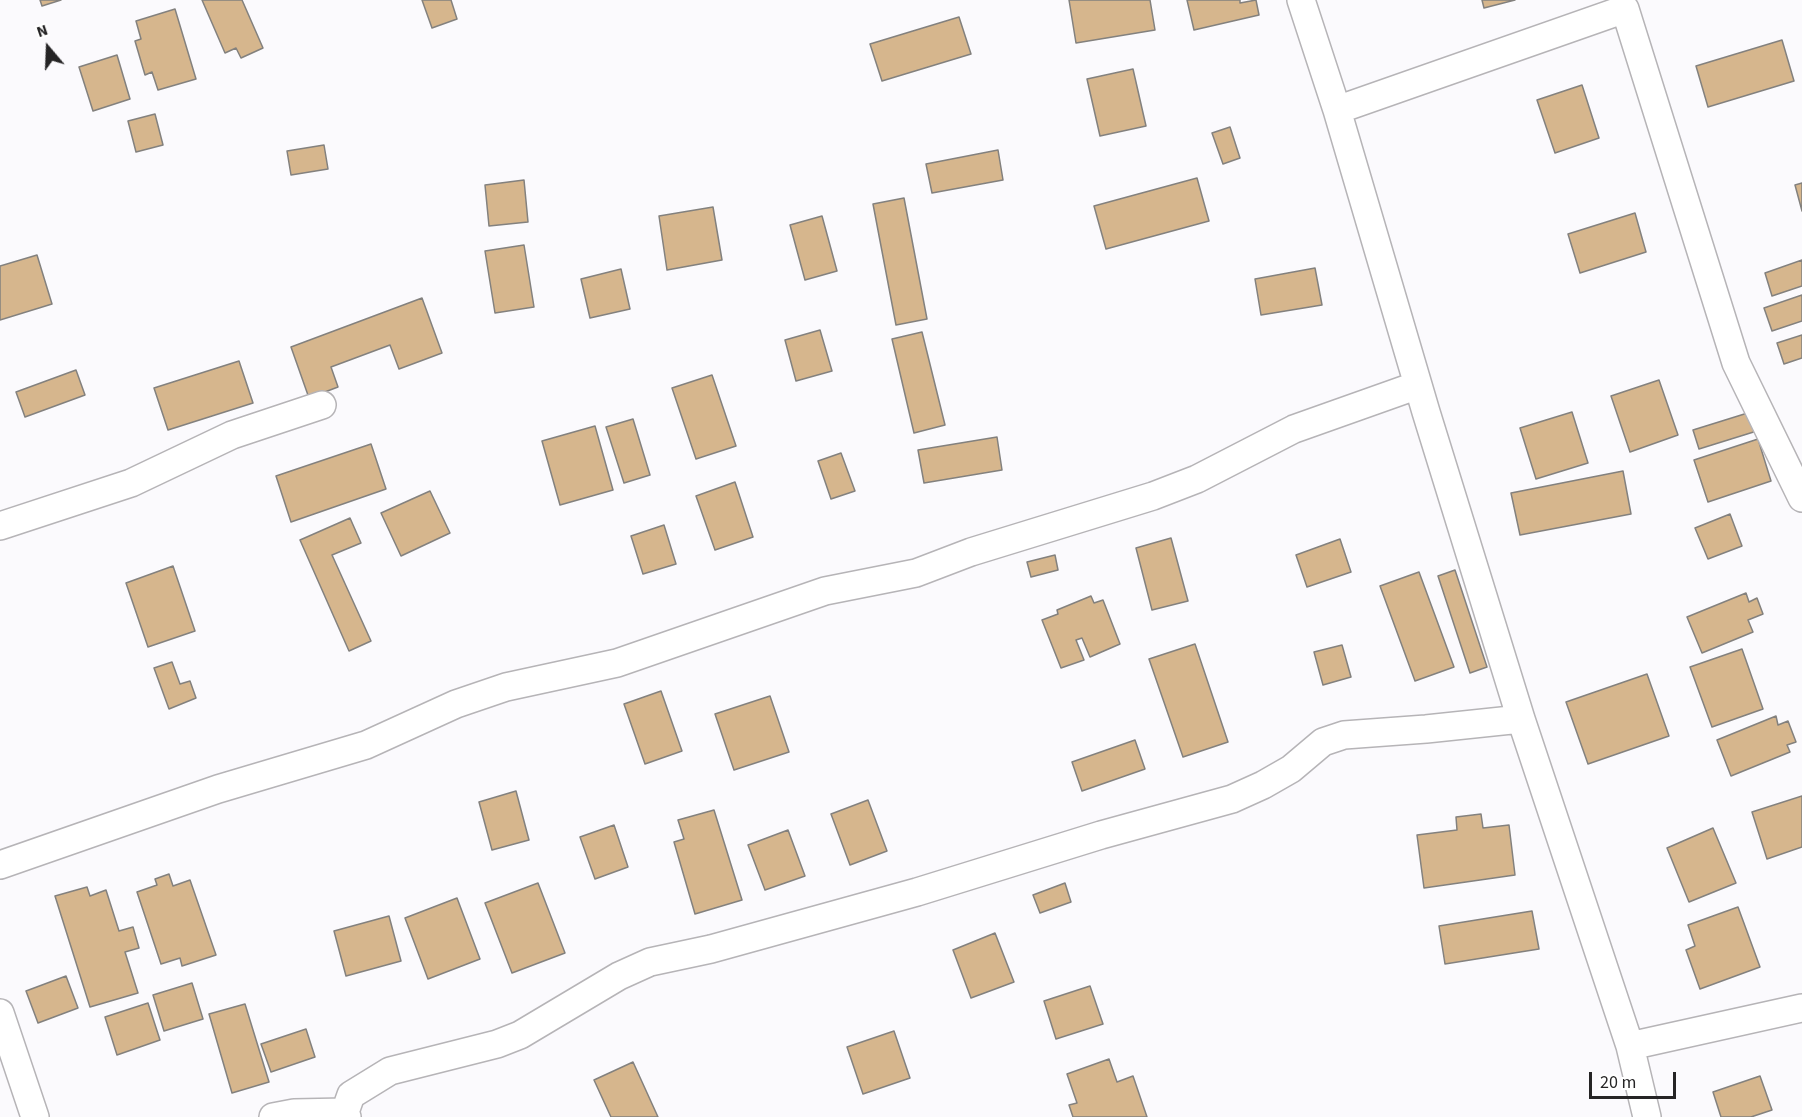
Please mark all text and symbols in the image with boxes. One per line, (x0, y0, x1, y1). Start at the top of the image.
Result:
north arrow (18, 18, 78, 78)
text: N (34, 19, 51, 43)
scale bar (1592, 1060, 1679, 1098)
text: 20 m (1600, 1070, 1636, 1095)

